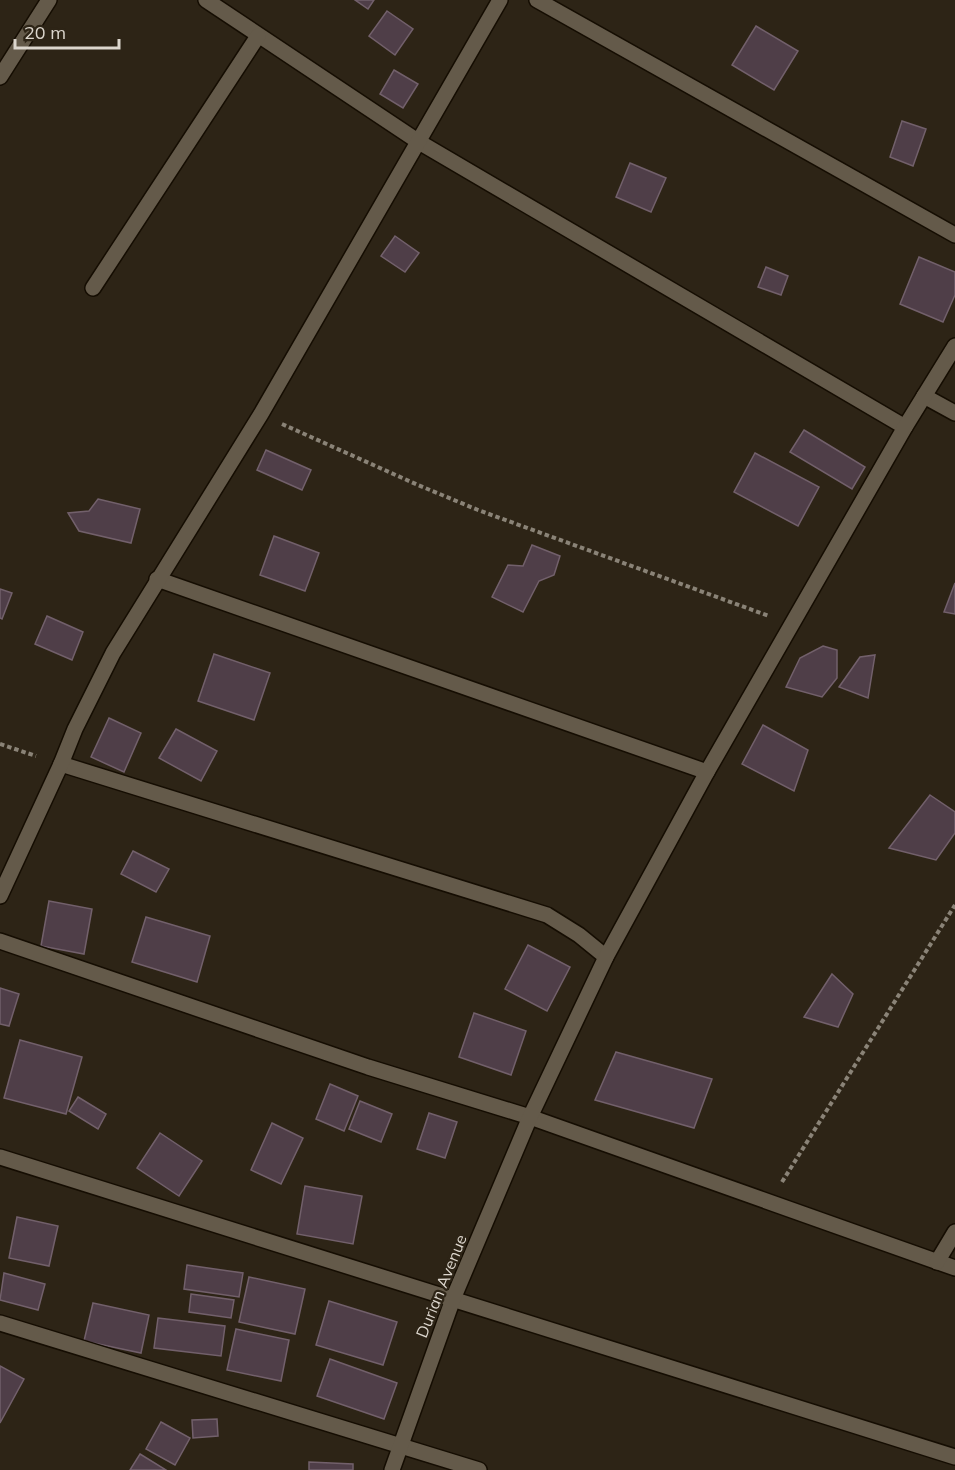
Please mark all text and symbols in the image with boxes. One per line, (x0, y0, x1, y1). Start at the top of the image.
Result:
scale bar (15, 12, 118, 50)
text: 20 m (24, 21, 66, 44)
street label: Durian Avenue (411, 1231, 471, 1341)

